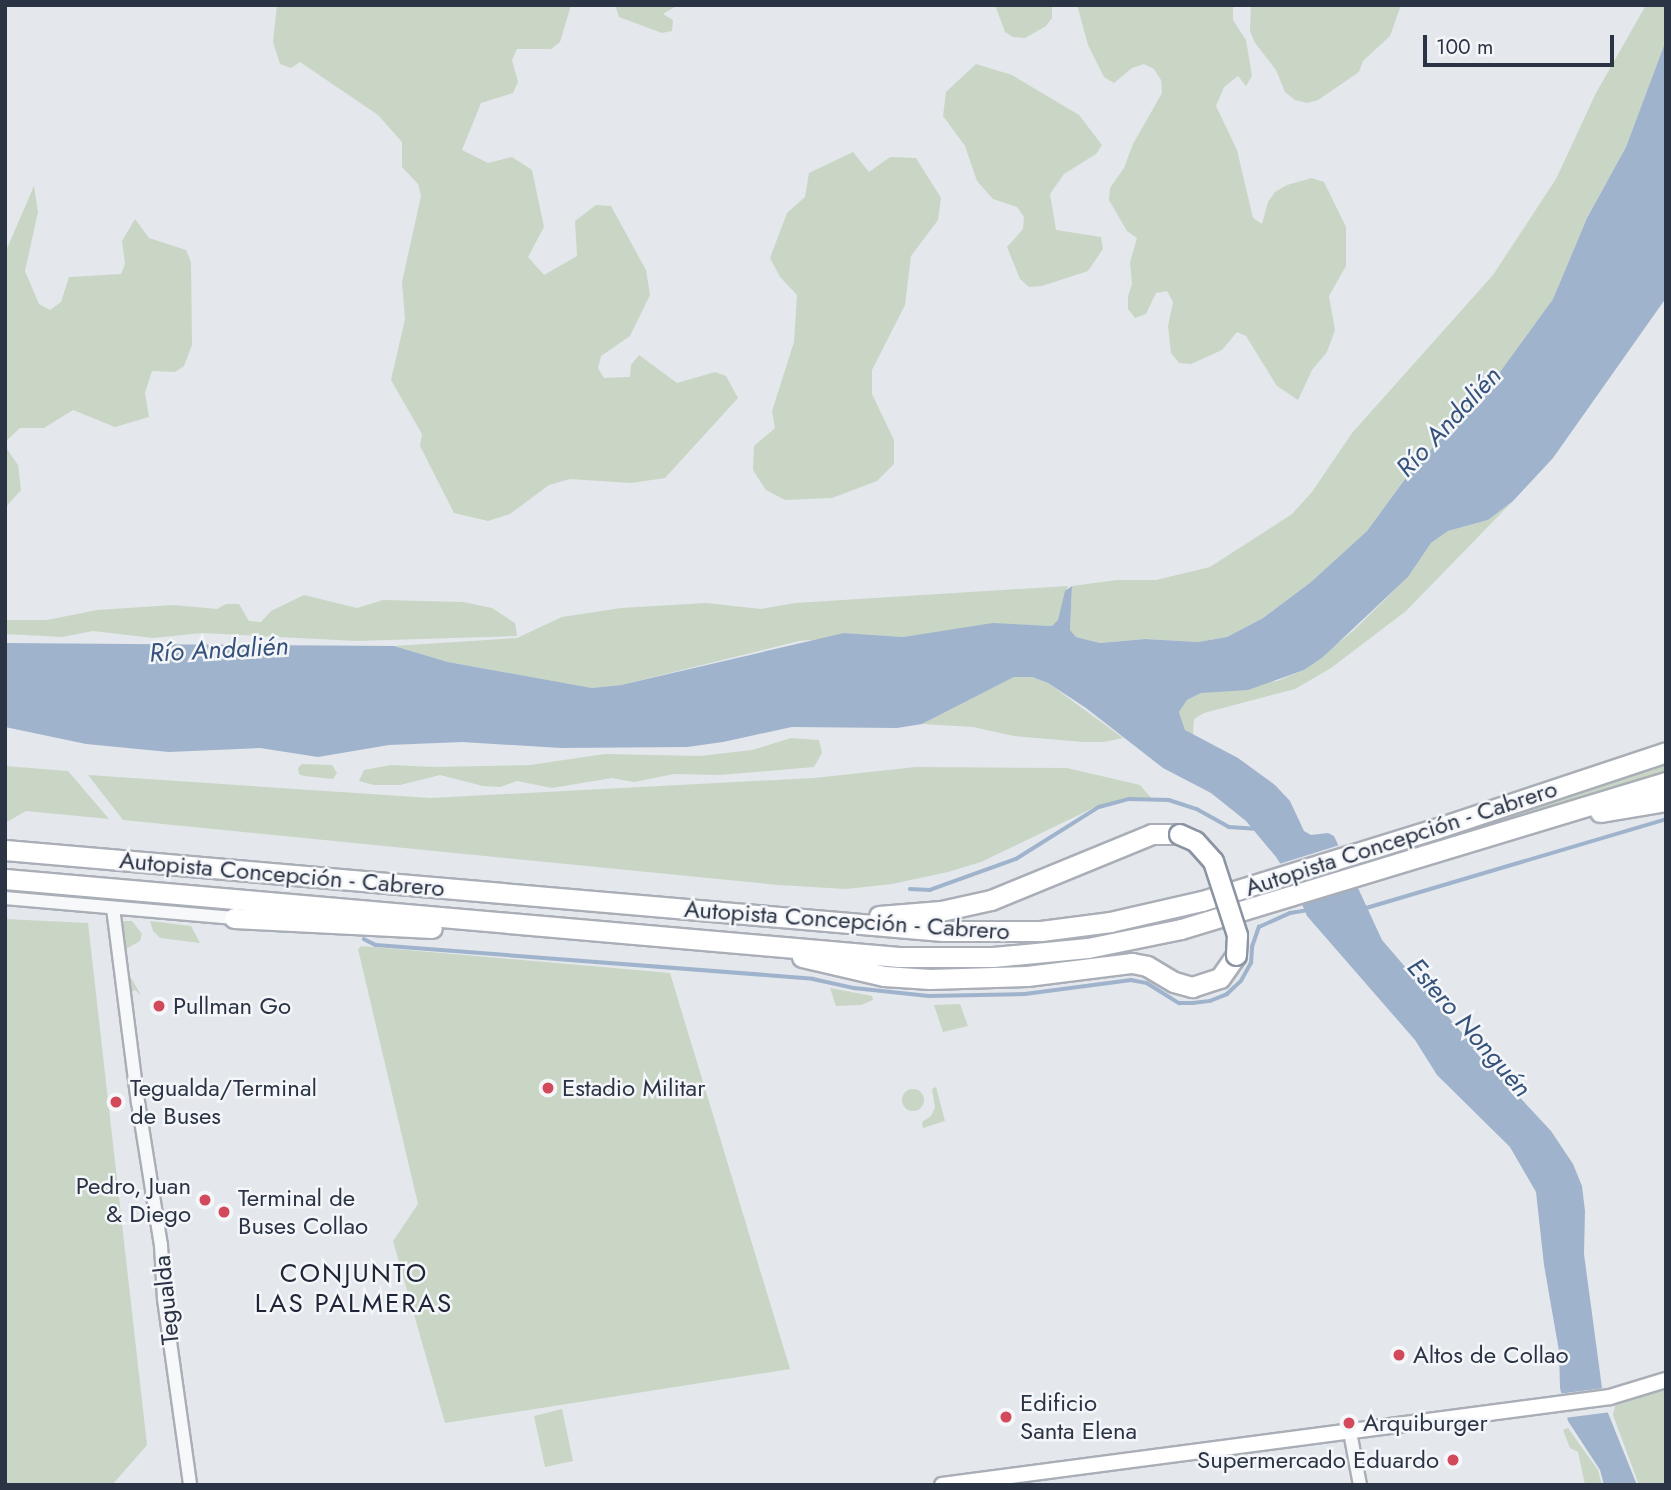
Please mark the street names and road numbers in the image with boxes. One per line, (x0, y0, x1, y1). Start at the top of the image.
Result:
street label: Autopista Concepción - Cabrero (1241, 774, 1561, 902)
street label: Autopista Concepción - Cabrero (118, 845, 446, 903)
street label: Autopista Concepción - Cabrero (683, 894, 1011, 946)
street label: Tegualda (147, 1254, 185, 1346)

